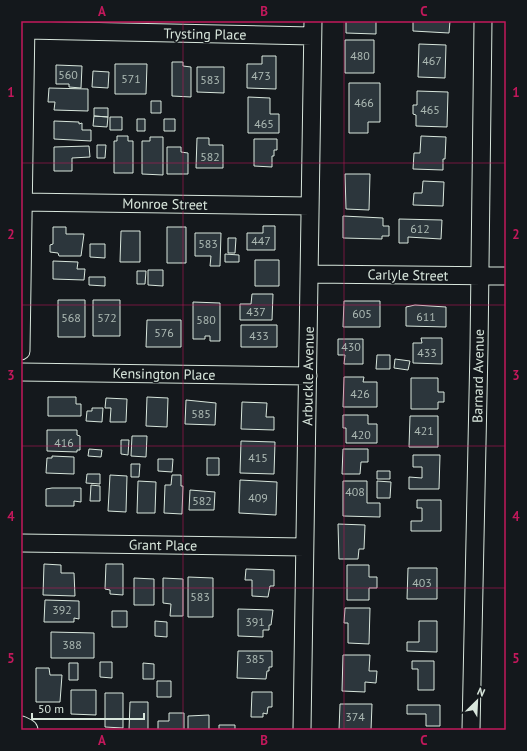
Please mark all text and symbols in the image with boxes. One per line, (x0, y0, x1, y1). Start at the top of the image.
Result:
text: A (98, 3, 106, 20)
text: B (260, 3, 268, 20)
text: C (420, 3, 428, 20)
street label: Trysting Place (163, 24, 247, 44)
house number: 480 (350, 48, 370, 63)
house number: 467 (422, 53, 442, 68)
house number: 560 (58, 67, 78, 82)
house number: 473 (251, 68, 271, 83)
house number: 571 (121, 71, 141, 86)
house number: 583 (200, 72, 220, 87)
text: 1 (7, 84, 15, 101)
text: 1 (512, 84, 520, 101)
house number: 466 (354, 95, 374, 110)
house number: 465 (420, 102, 440, 117)
house number: 465 (254, 116, 274, 131)
house number: 582 (200, 149, 220, 164)
street label: Monroe Street (122, 194, 208, 214)
house number: 612 (410, 221, 430, 236)
text: 2 (7, 226, 15, 243)
text: 2 (512, 226, 520, 243)
house number: 447 (251, 233, 271, 248)
house number: 583 (198, 236, 218, 251)
street label: Carlyle Street (367, 265, 449, 285)
house number: 437 (246, 304, 266, 319)
house number: 605 (352, 306, 372, 321)
house number: 611 (416, 309, 436, 324)
house number: 568 (61, 310, 81, 325)
house number: 572 (97, 310, 117, 325)
house number: 580 (196, 312, 216, 327)
house number: 576 (154, 325, 174, 340)
street label: Arbuckle Avenue (298, 326, 318, 426)
house number: 433 (249, 328, 269, 343)
street label: Barnard Avenue (468, 329, 488, 423)
house number: 430 (341, 339, 361, 354)
house number: 433 (417, 345, 437, 360)
street label: Kensington Place (112, 364, 216, 384)
text: 3 (7, 367, 15, 384)
text: 3 (512, 367, 520, 384)
house number: 426 (350, 386, 370, 401)
house number: 585 (191, 406, 211, 421)
house number: 421 (414, 423, 434, 438)
house number: 420 (351, 427, 371, 442)
house number: 416 (54, 435, 74, 450)
house number: 415 (248, 450, 268, 465)
house number: 408 (345, 484, 365, 499)
house number: 409 (248, 490, 268, 505)
house number: 582 (192, 493, 212, 508)
text: 4 (7, 508, 15, 525)
text: 4 (512, 508, 520, 525)
street label: Grant Place (129, 535, 197, 555)
house number: 403 (412, 575, 432, 590)
house number: 583 (190, 589, 210, 604)
house number: 392 (52, 602, 72, 617)
house number: 391 (245, 614, 265, 629)
house number: 388 (62, 637, 82, 652)
text: 5 (7, 650, 15, 667)
text: 5 (512, 650, 520, 667)
house number: 385 (245, 651, 265, 666)
north arrow (457, 681, 497, 721)
text: N (475, 684, 487, 700)
scale bar (32, 695, 144, 721)
text: 50 m (38, 701, 64, 716)
house number: 374 (345, 709, 365, 724)
text: A (98, 732, 106, 749)
text: B (260, 732, 268, 749)
text: C (420, 732, 428, 749)

